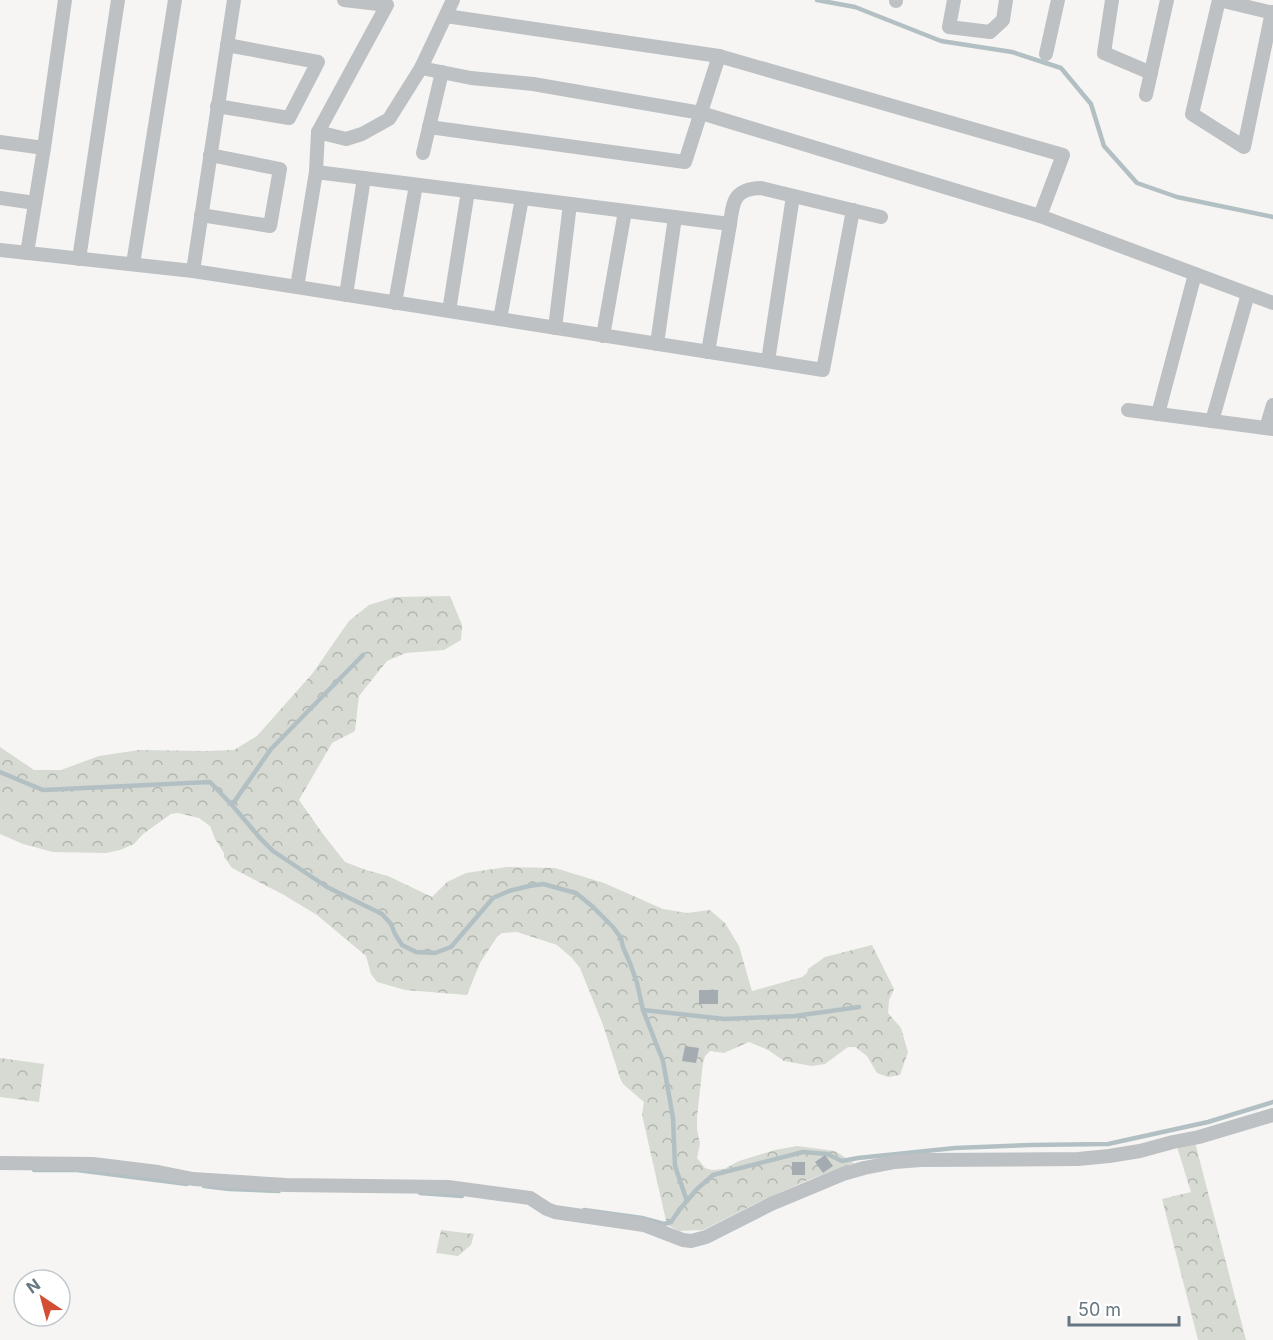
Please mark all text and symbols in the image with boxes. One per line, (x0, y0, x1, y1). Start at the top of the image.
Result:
north arrow (12, 1268, 72, 1328)
text: N (22, 1274, 44, 1298)
scale bar (1069, 1289, 1178, 1327)
text: 50 m (1078, 1299, 1121, 1320)

